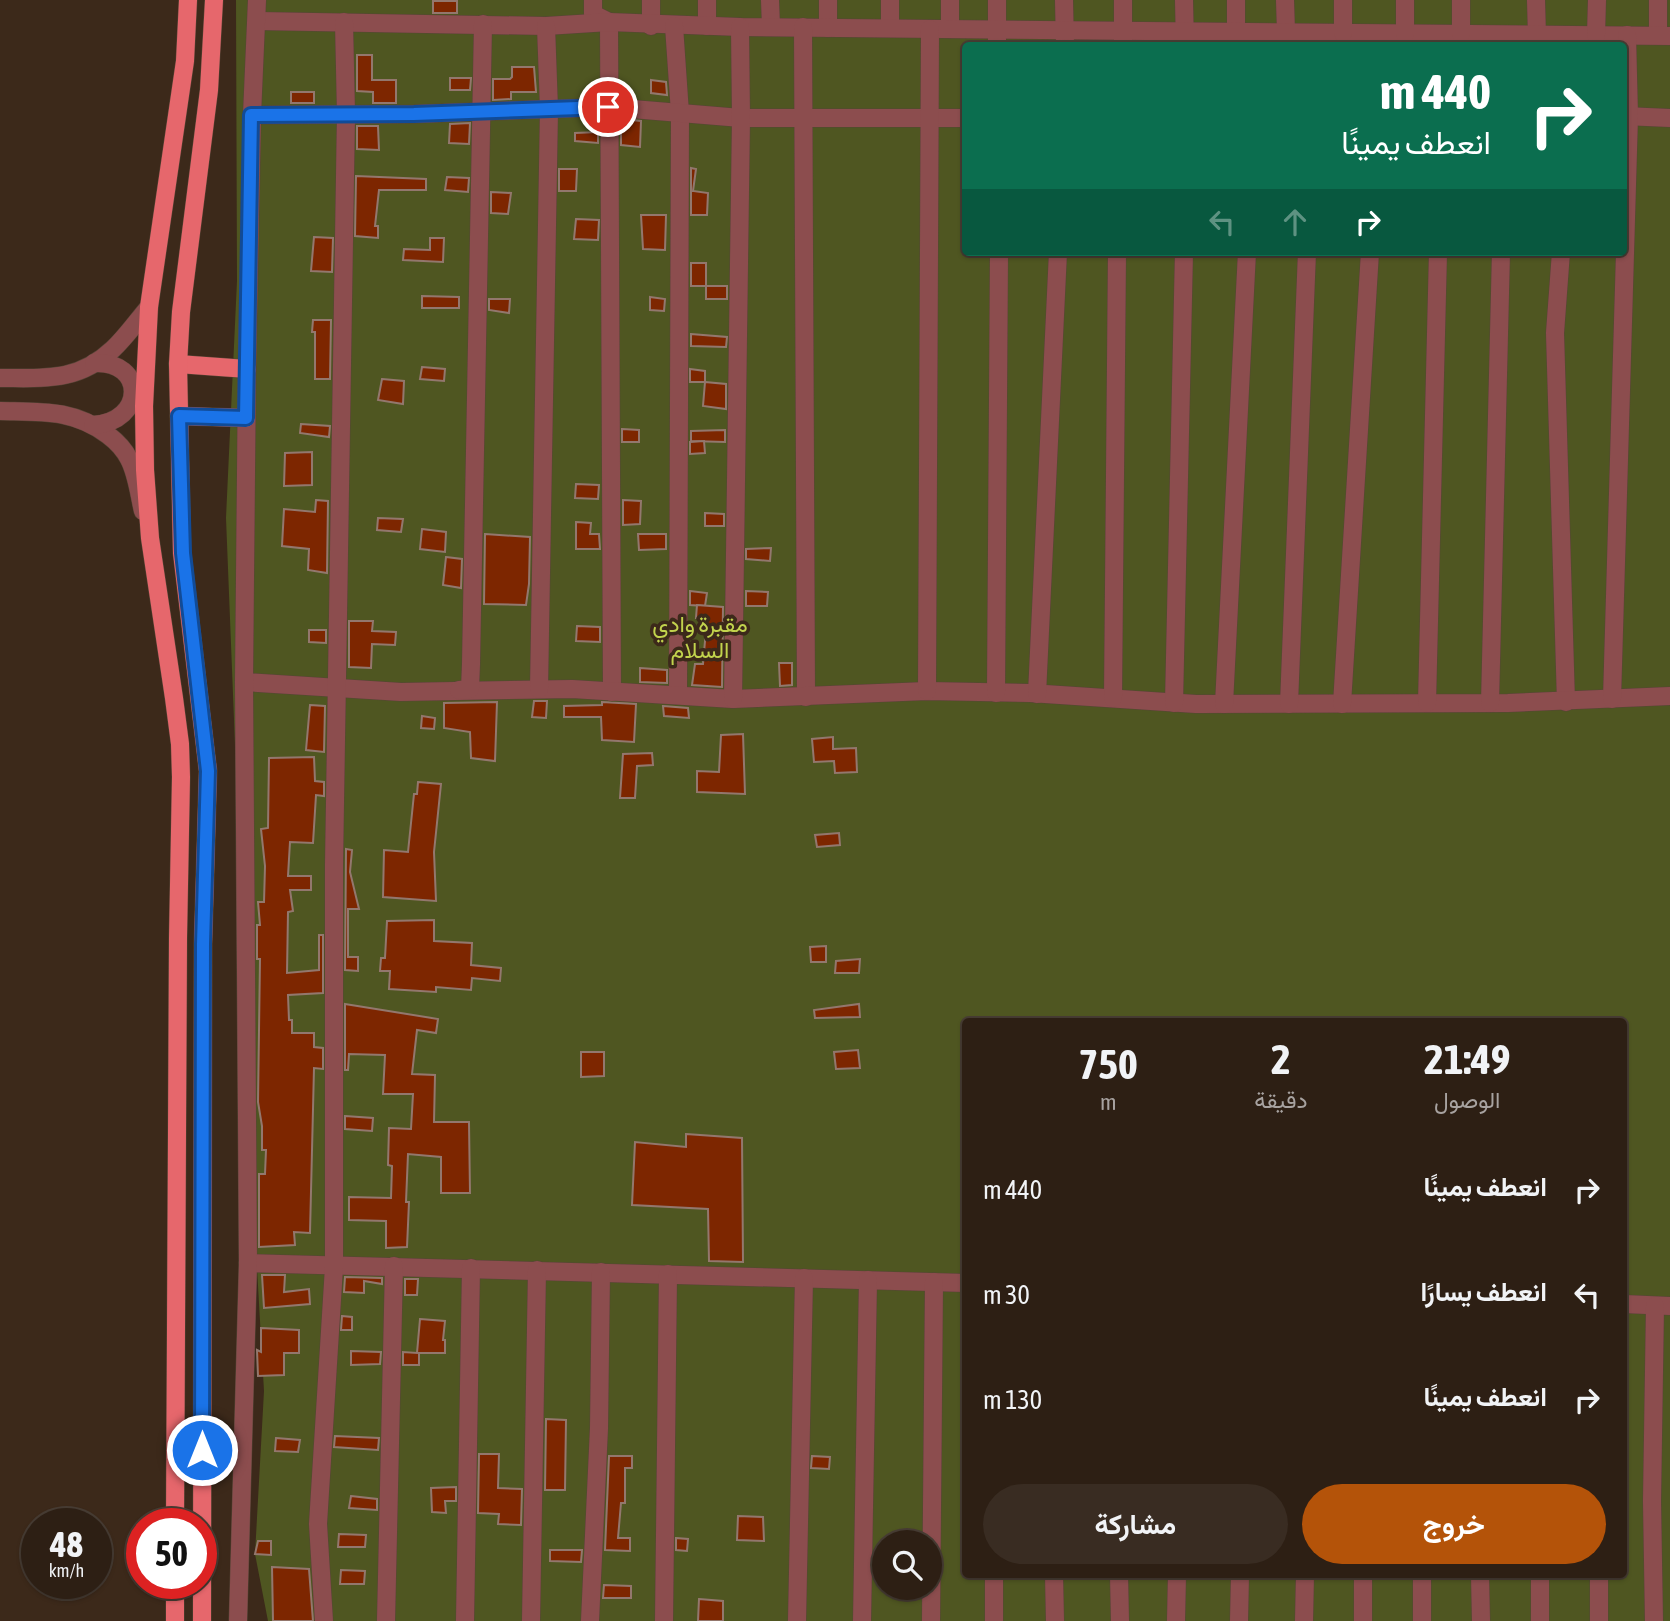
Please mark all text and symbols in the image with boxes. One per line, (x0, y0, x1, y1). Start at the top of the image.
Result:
text: 440 m (1380, 63, 1491, 119)
icon: right (1515, 70, 1606, 161)
pin (578, 77, 638, 137)
icon: arrive (589, 88, 627, 126)
text: انعطف يمينًا (1341, 124, 1491, 161)
icon: left (1203, 203, 1241, 241)
icon: ahead (1276, 203, 1314, 241)
icon: right (1349, 203, 1387, 241)
park label: مقبرة وادي السلام (652, 611, 748, 665)
text: 2 (1271, 1035, 1291, 1083)
text: 21:49 (1424, 1035, 1510, 1083)
text: 750 (1079, 1040, 1138, 1088)
text: دقيقة (1254, 1087, 1308, 1113)
text: الوصول (1434, 1087, 1500, 1113)
text: m (1100, 1089, 1116, 1115)
icon: right (1568, 1171, 1606, 1209)
text: انعطف يمينًا (1424, 1172, 1547, 1202)
text: 440 m (983, 1175, 1042, 1205)
icon: left (1568, 1276, 1606, 1314)
text: انعطف يسارًا (1420, 1277, 1547, 1307)
text: 30 m (983, 1280, 1030, 1310)
icon: right (1568, 1381, 1606, 1419)
text: انعطف يمينًا (1424, 1382, 1547, 1412)
text: 130 m (983, 1385, 1042, 1415)
position arrow (165, 1413, 239, 1487)
button: مشاركة (983, 1484, 1288, 1564)
button: خروج (1302, 1484, 1606, 1564)
speed limit sign: 50 (126, 1508, 217, 1599)
text: 48 (50, 1524, 83, 1564)
map controls (872, 1530, 942, 1600)
button: search (872, 1530, 942, 1600)
text: km/h (49, 1560, 84, 1581)

